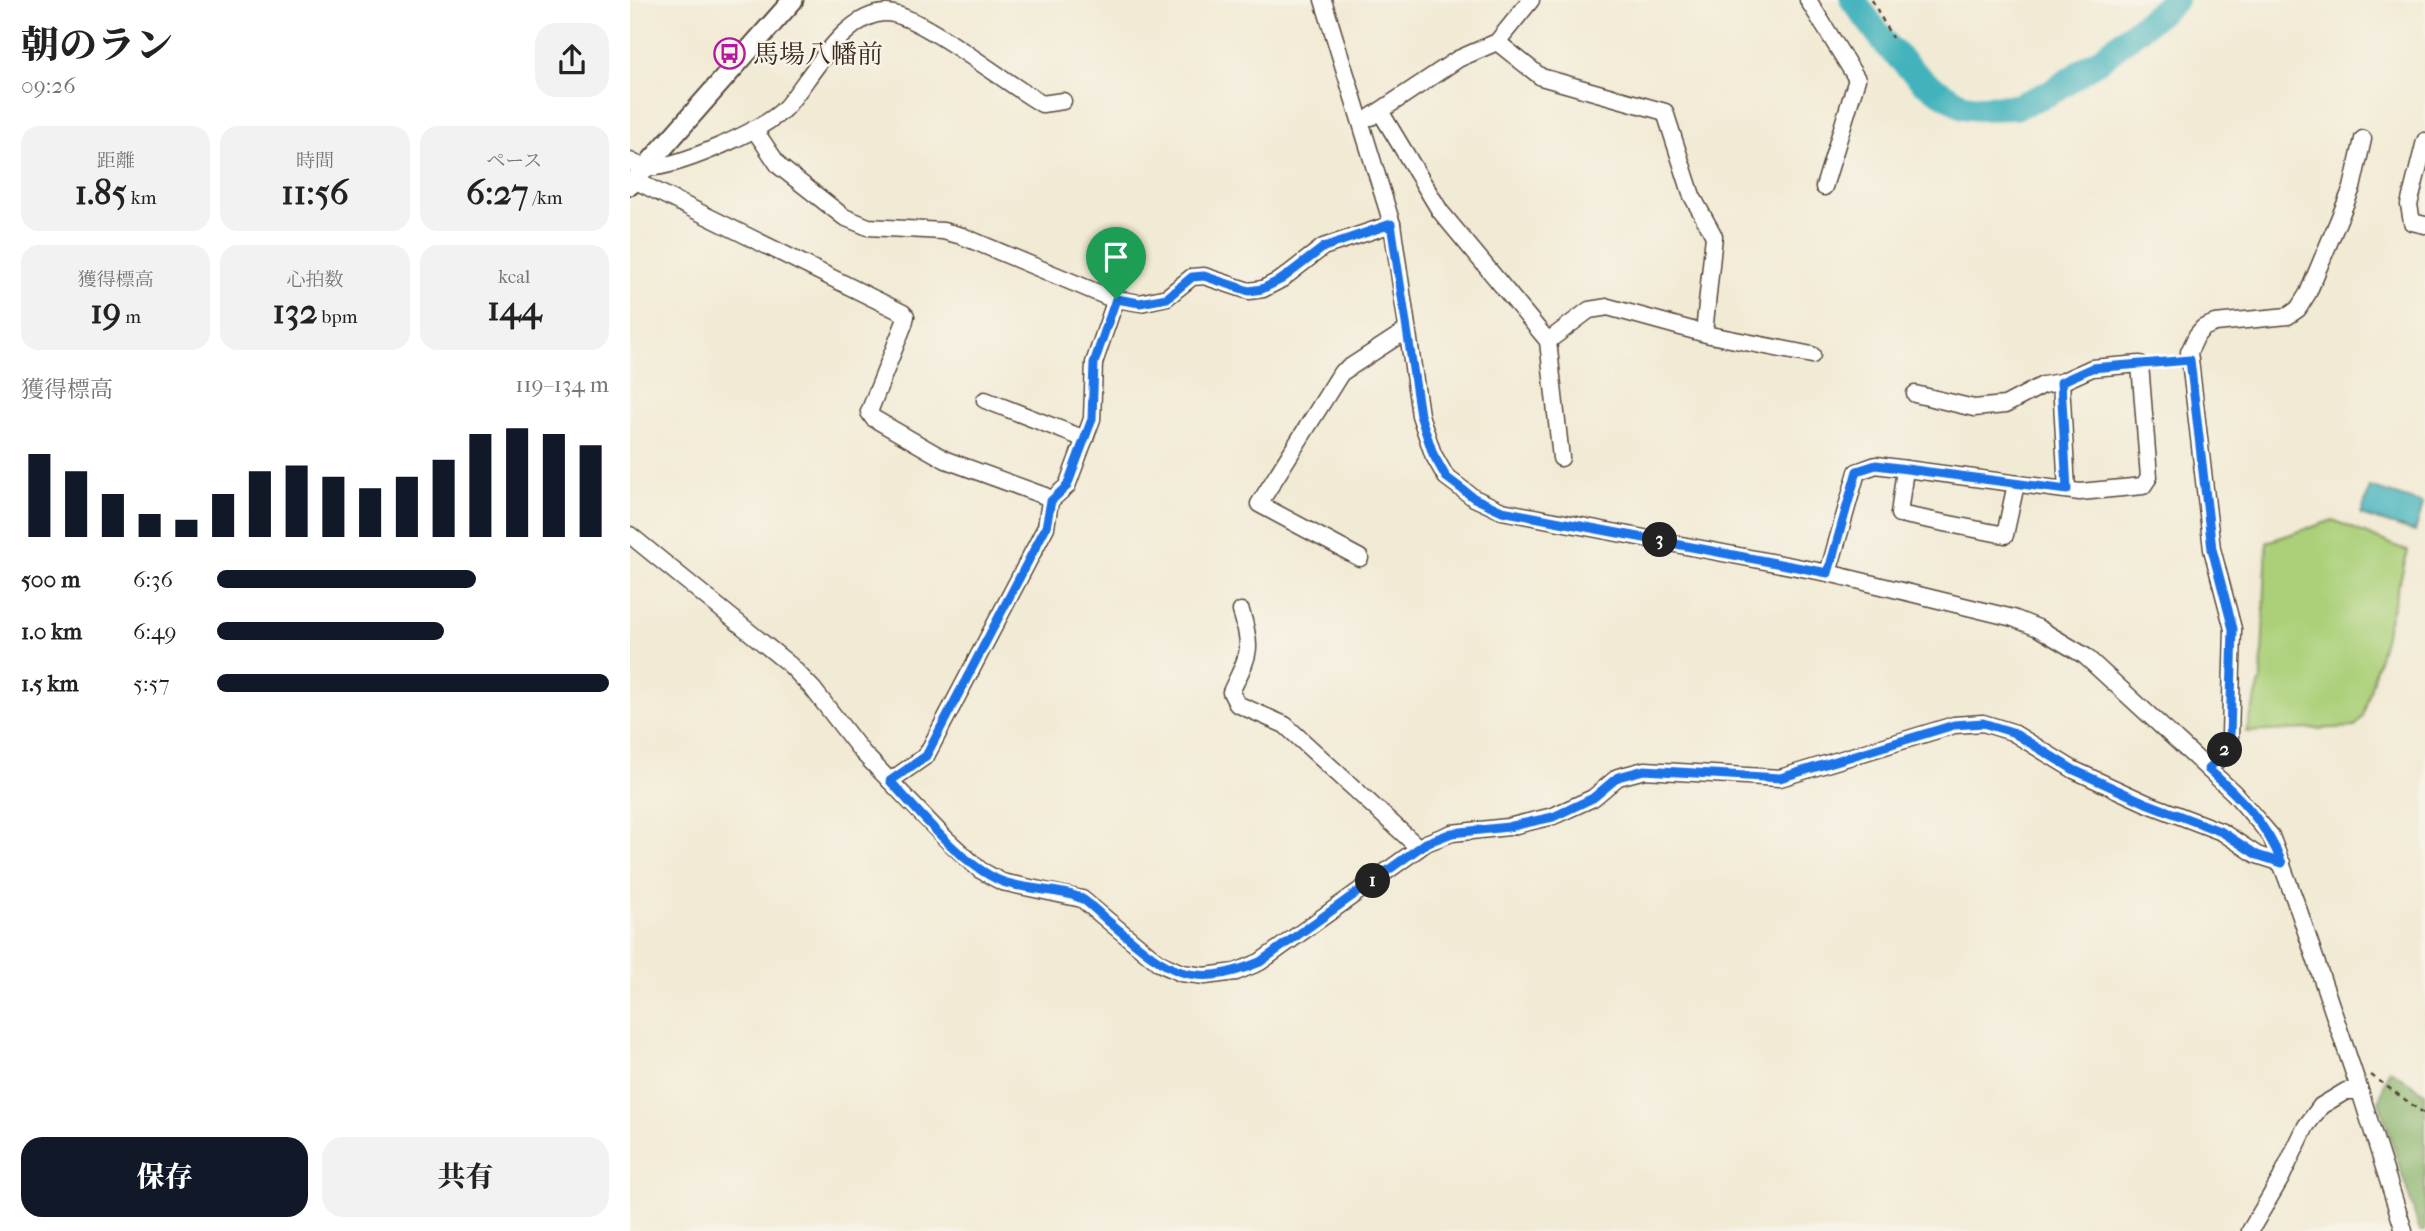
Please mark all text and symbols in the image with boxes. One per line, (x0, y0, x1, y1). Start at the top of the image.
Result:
text: 朝のラン (21, 23, 173, 68)
button: share (535, 23, 609, 97)
bus stop icon: 馬場八幡前 (713, 37, 747, 71)
place label: 馬場八幡前 (753, 39, 883, 70)
text: 09:26 (21, 72, 76, 99)
text: 距離 (97, 150, 135, 172)
text: 時間 (296, 150, 334, 172)
text: ペース (486, 150, 542, 172)
text: 1.85 (75, 172, 127, 213)
text: 11:56 (281, 172, 349, 213)
text: 6:27 (466, 172, 528, 213)
text: km (127, 187, 156, 209)
text: /km (528, 187, 563, 209)
pin (1086, 227, 1146, 299)
icon: arrive (1097, 238, 1135, 276)
text: kcal (498, 266, 530, 288)
text: 獲得標高 (78, 269, 154, 291)
text: 心拍数 (286, 269, 344, 291)
text: 144 (487, 288, 541, 329)
text: 19 (90, 291, 121, 332)
text: 132 (273, 291, 317, 332)
text: m (121, 306, 141, 328)
text: bpm (317, 306, 357, 328)
text: 119–134 m (515, 371, 609, 398)
text: 獲得標高 (21, 376, 113, 403)
pin: 3 (1642, 522, 1678, 558)
text: 3 (1656, 528, 1663, 550)
text: 500 m (21, 566, 80, 593)
text: 6:36 (133, 566, 173, 593)
text: 1.0 km (21, 618, 82, 645)
text: 6:49 (133, 618, 177, 645)
text: 1.5 km (21, 670, 79, 697)
text: 5:57 (133, 670, 170, 697)
pin: 2 (2208, 732, 2242, 768)
text: 2 (2220, 738, 2229, 760)
pin: 1 (1356, 864, 1390, 898)
text: 1 (1369, 869, 1376, 891)
button: 保存 (21, 1137, 308, 1217)
button: 共有 (322, 1137, 609, 1217)

